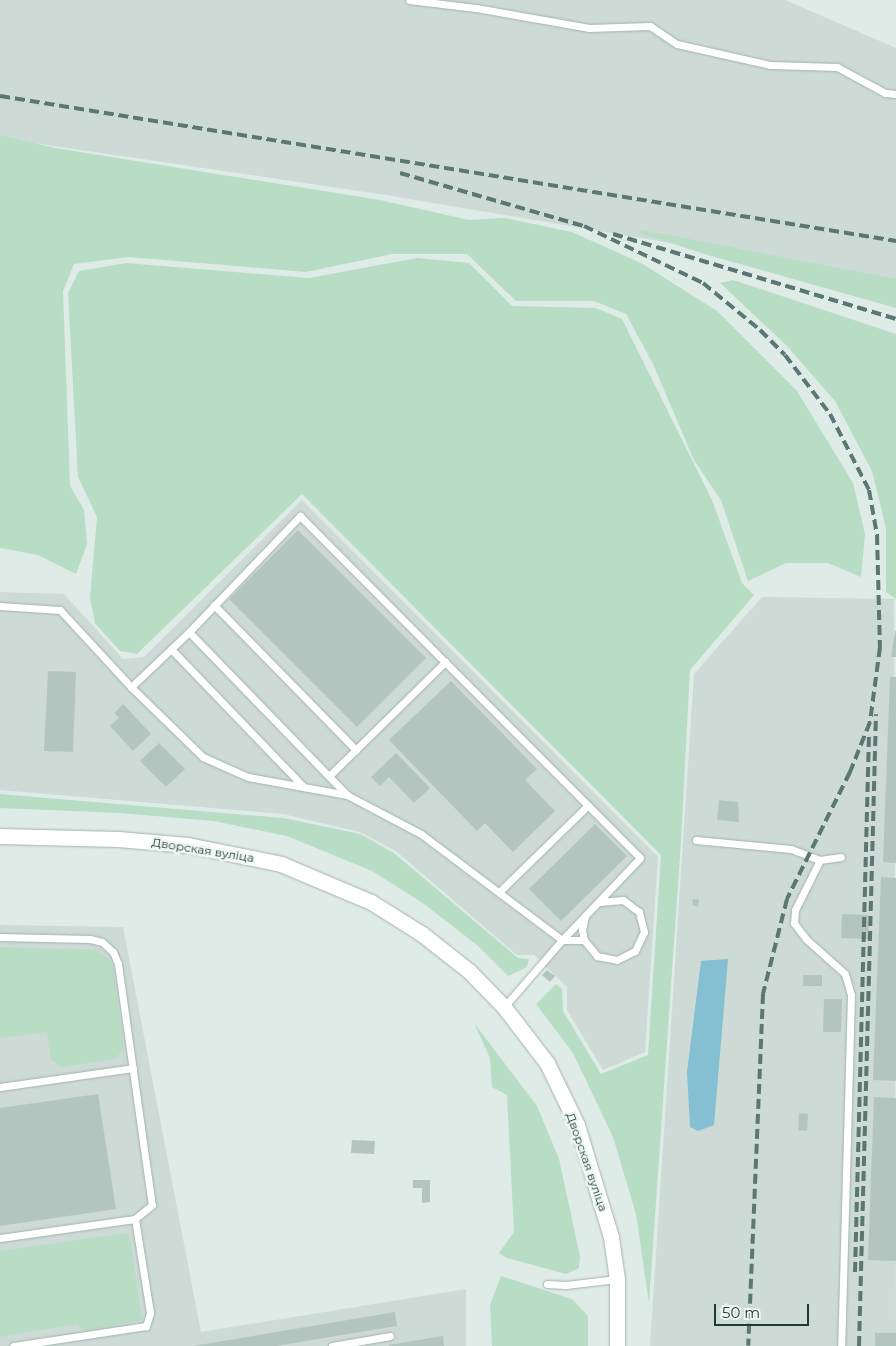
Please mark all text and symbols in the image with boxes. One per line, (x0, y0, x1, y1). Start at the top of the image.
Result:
street label: Дворская вуліца (151, 835, 255, 865)
street label: Дворская вуліца (563, 1111, 611, 1213)
scale bar (716, 1294, 811, 1326)
text: 50 m (722, 1303, 760, 1322)

